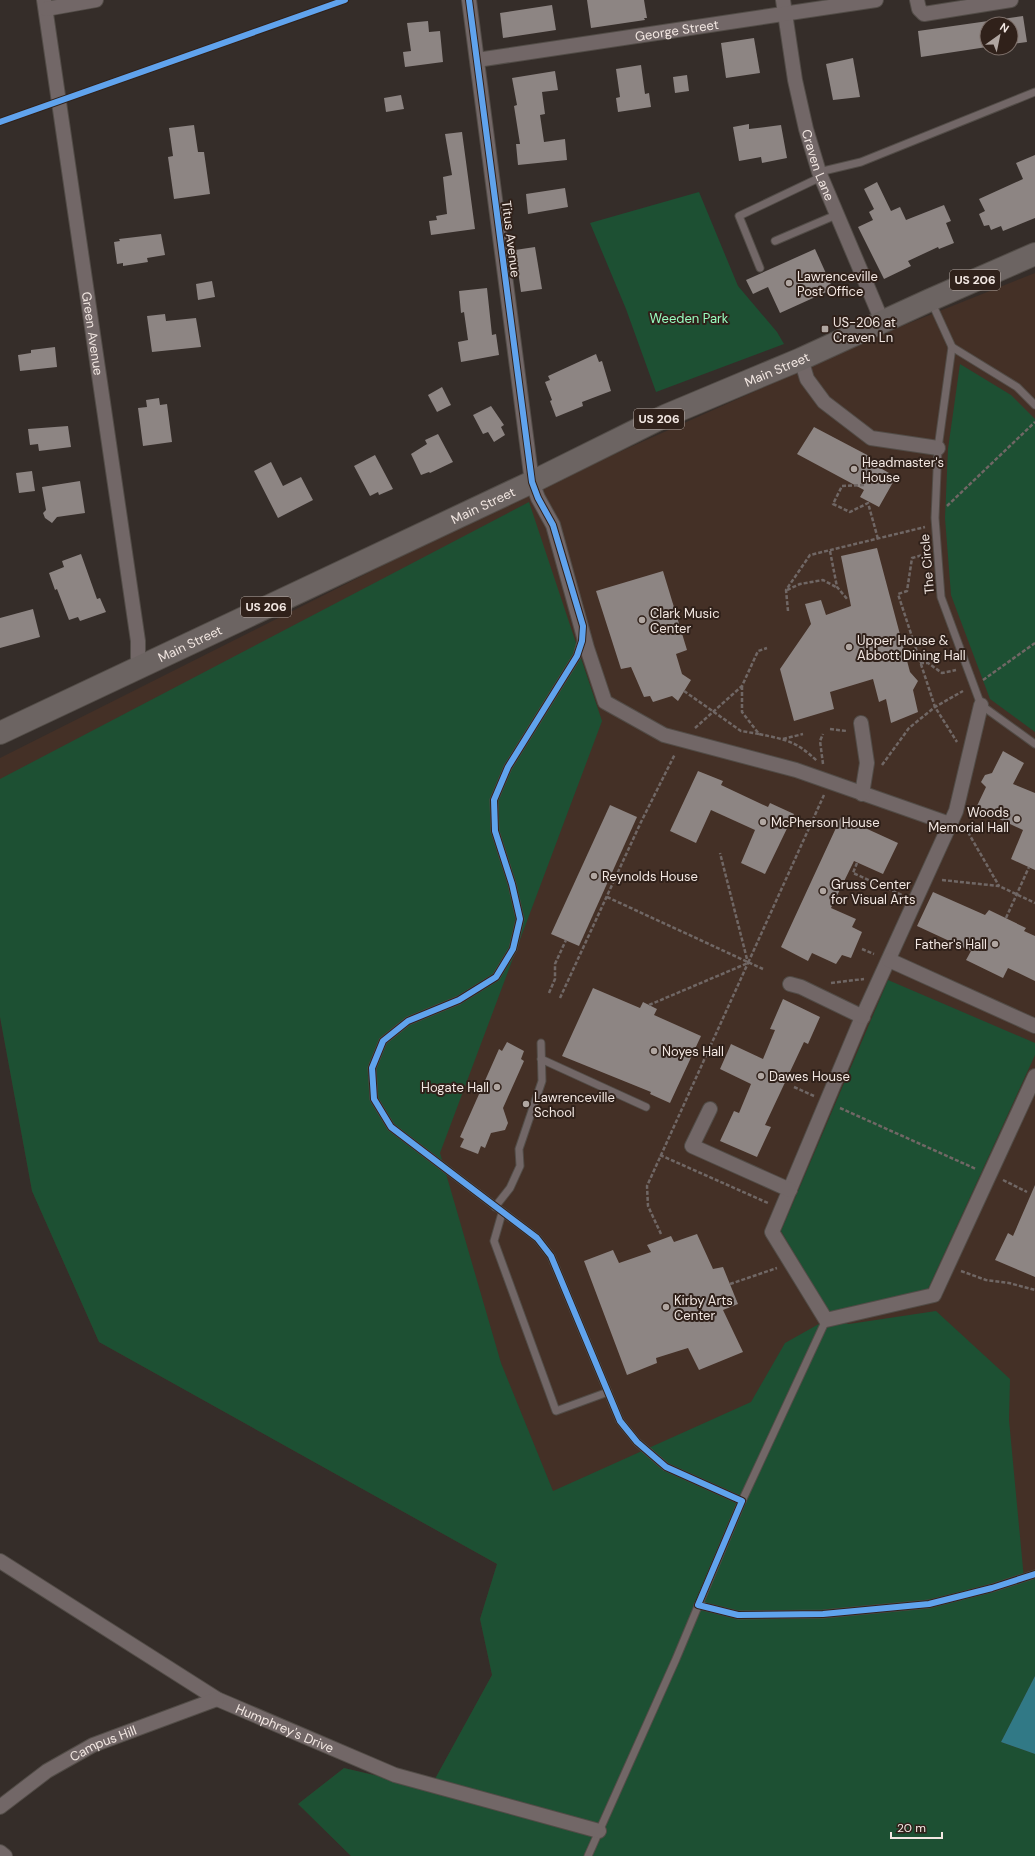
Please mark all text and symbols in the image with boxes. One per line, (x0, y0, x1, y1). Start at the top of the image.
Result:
street label: George Street (634, 15, 720, 45)
north arrow (979, 16, 1019, 56)
text: N (997, 20, 1012, 36)
street label: Craven Lane (798, 127, 839, 203)
street label: Titus Avenue (498, 200, 524, 278)
place label: Lawrenceville Post Office (797, 268, 878, 300)
road number: US 206 (950, 270, 1000, 290)
marker: Lawrenceville Post Office (784, 278, 794, 288)
street label: Green Avenue (78, 290, 107, 376)
park label: Weeden Park (650, 310, 729, 327)
place label: US-206 at Craven Ln (833, 314, 896, 346)
marker: US-206 at Craven Ln (820, 324, 830, 334)
street label: Main Street (742, 348, 812, 390)
road number: US 206 (634, 409, 684, 429)
place label: Headmaster's House (862, 454, 944, 486)
marker: Headmaster's House (849, 464, 859, 474)
street label: Main Street (448, 483, 518, 528)
street label: The Circle (916, 533, 938, 595)
road number: US 206 (241, 597, 291, 617)
place label: Clark Music Center (650, 605, 720, 637)
marker: Clark Music Center (637, 615, 647, 625)
street label: Main Street (155, 621, 225, 666)
place label: Upper House & Abbott Dining Hall (857, 632, 966, 664)
marker: Upper House & Abbott Dining Hall (844, 642, 854, 652)
place label: Woods Memorial Hall (928, 804, 1009, 836)
place label: McPherson House (771, 814, 880, 831)
marker: Woods Memorial Hall (1012, 814, 1022, 824)
marker: McPherson House (758, 817, 768, 827)
place label: Reynolds House (602, 868, 698, 885)
marker: Reynolds House (589, 871, 599, 881)
place label: Gruss Center for Visual Arts (831, 876, 915, 908)
marker: Gruss Center for Visual Arts (818, 886, 828, 896)
place label: Father's Hall (915, 936, 987, 953)
marker: Father's Hall (990, 939, 1000, 949)
place label: Noyes Hall (662, 1043, 724, 1060)
marker: Noyes Hall (649, 1046, 659, 1056)
place label: Dawes House (769, 1068, 850, 1085)
marker: Dawes House (756, 1071, 766, 1081)
place label: Hogate Hall (421, 1079, 489, 1096)
marker: Hogate Hall (492, 1082, 502, 1092)
place label: Lawrenceville School (534, 1089, 615, 1121)
marker: Lawrenceville School (521, 1099, 531, 1109)
place label: Kirby Arts Center (674, 1292, 733, 1324)
marker: Kirby Arts Center (661, 1302, 671, 1312)
street label: Humphrey's Drive (233, 1699, 337, 1756)
street label: Campus Hill (66, 1721, 139, 1765)
scale bar (891, 1814, 942, 1840)
text: 20 m (897, 1820, 926, 1836)

